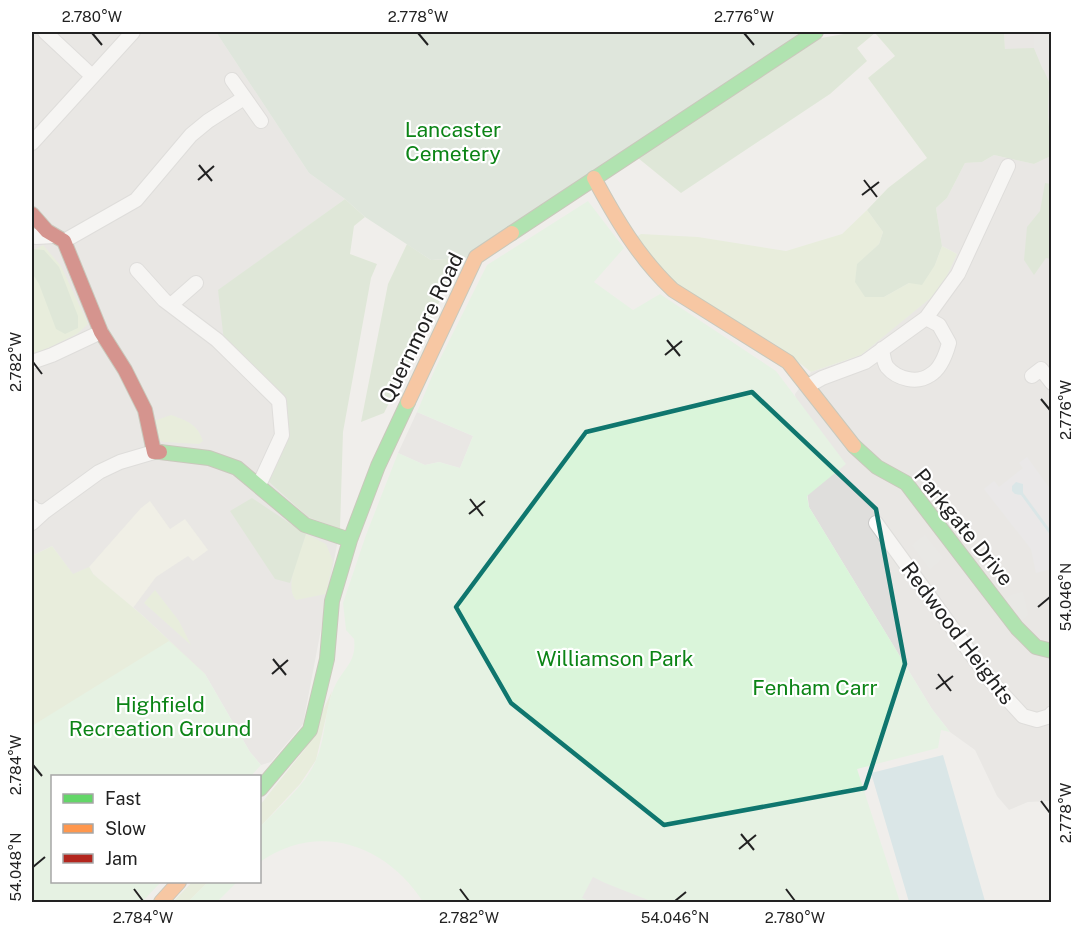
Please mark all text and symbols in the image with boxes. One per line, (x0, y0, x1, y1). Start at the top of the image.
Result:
text: 2.780°W (62, 8, 122, 25)
text: 2.778°W (388, 8, 448, 25)
text: 2.776°W (714, 8, 774, 25)
park label: Lancaster Cemetery (405, 117, 501, 166)
street label: Quernmore Road (374, 248, 468, 408)
text: 2.782°W (7, 332, 24, 392)
text: 2.776°W (1057, 380, 1074, 440)
street label: Parkgate Drive (909, 463, 1019, 591)
street label: Redwood Heights (896, 557, 1020, 709)
text: 54.046°N (1057, 563, 1074, 631)
park label: Williamson Park (536, 646, 694, 671)
park label: Fenham Carr (752, 675, 878, 700)
park label: Highfield Recreation Ground (69, 692, 251, 741)
text: 2.784°W (7, 735, 24, 795)
legend (51, 775, 261, 883)
text: 2.778°W (1057, 783, 1074, 843)
text: Fast (105, 788, 141, 809)
text: Slow (105, 818, 146, 839)
text: 54.048°N (7, 833, 24, 901)
text: Jam (105, 848, 138, 869)
text: 2.784°W (113, 909, 173, 926)
text: 2.782°W (439, 909, 499, 926)
text: 54.046°N (641, 909, 709, 926)
text: 2.780°W (765, 909, 825, 926)

